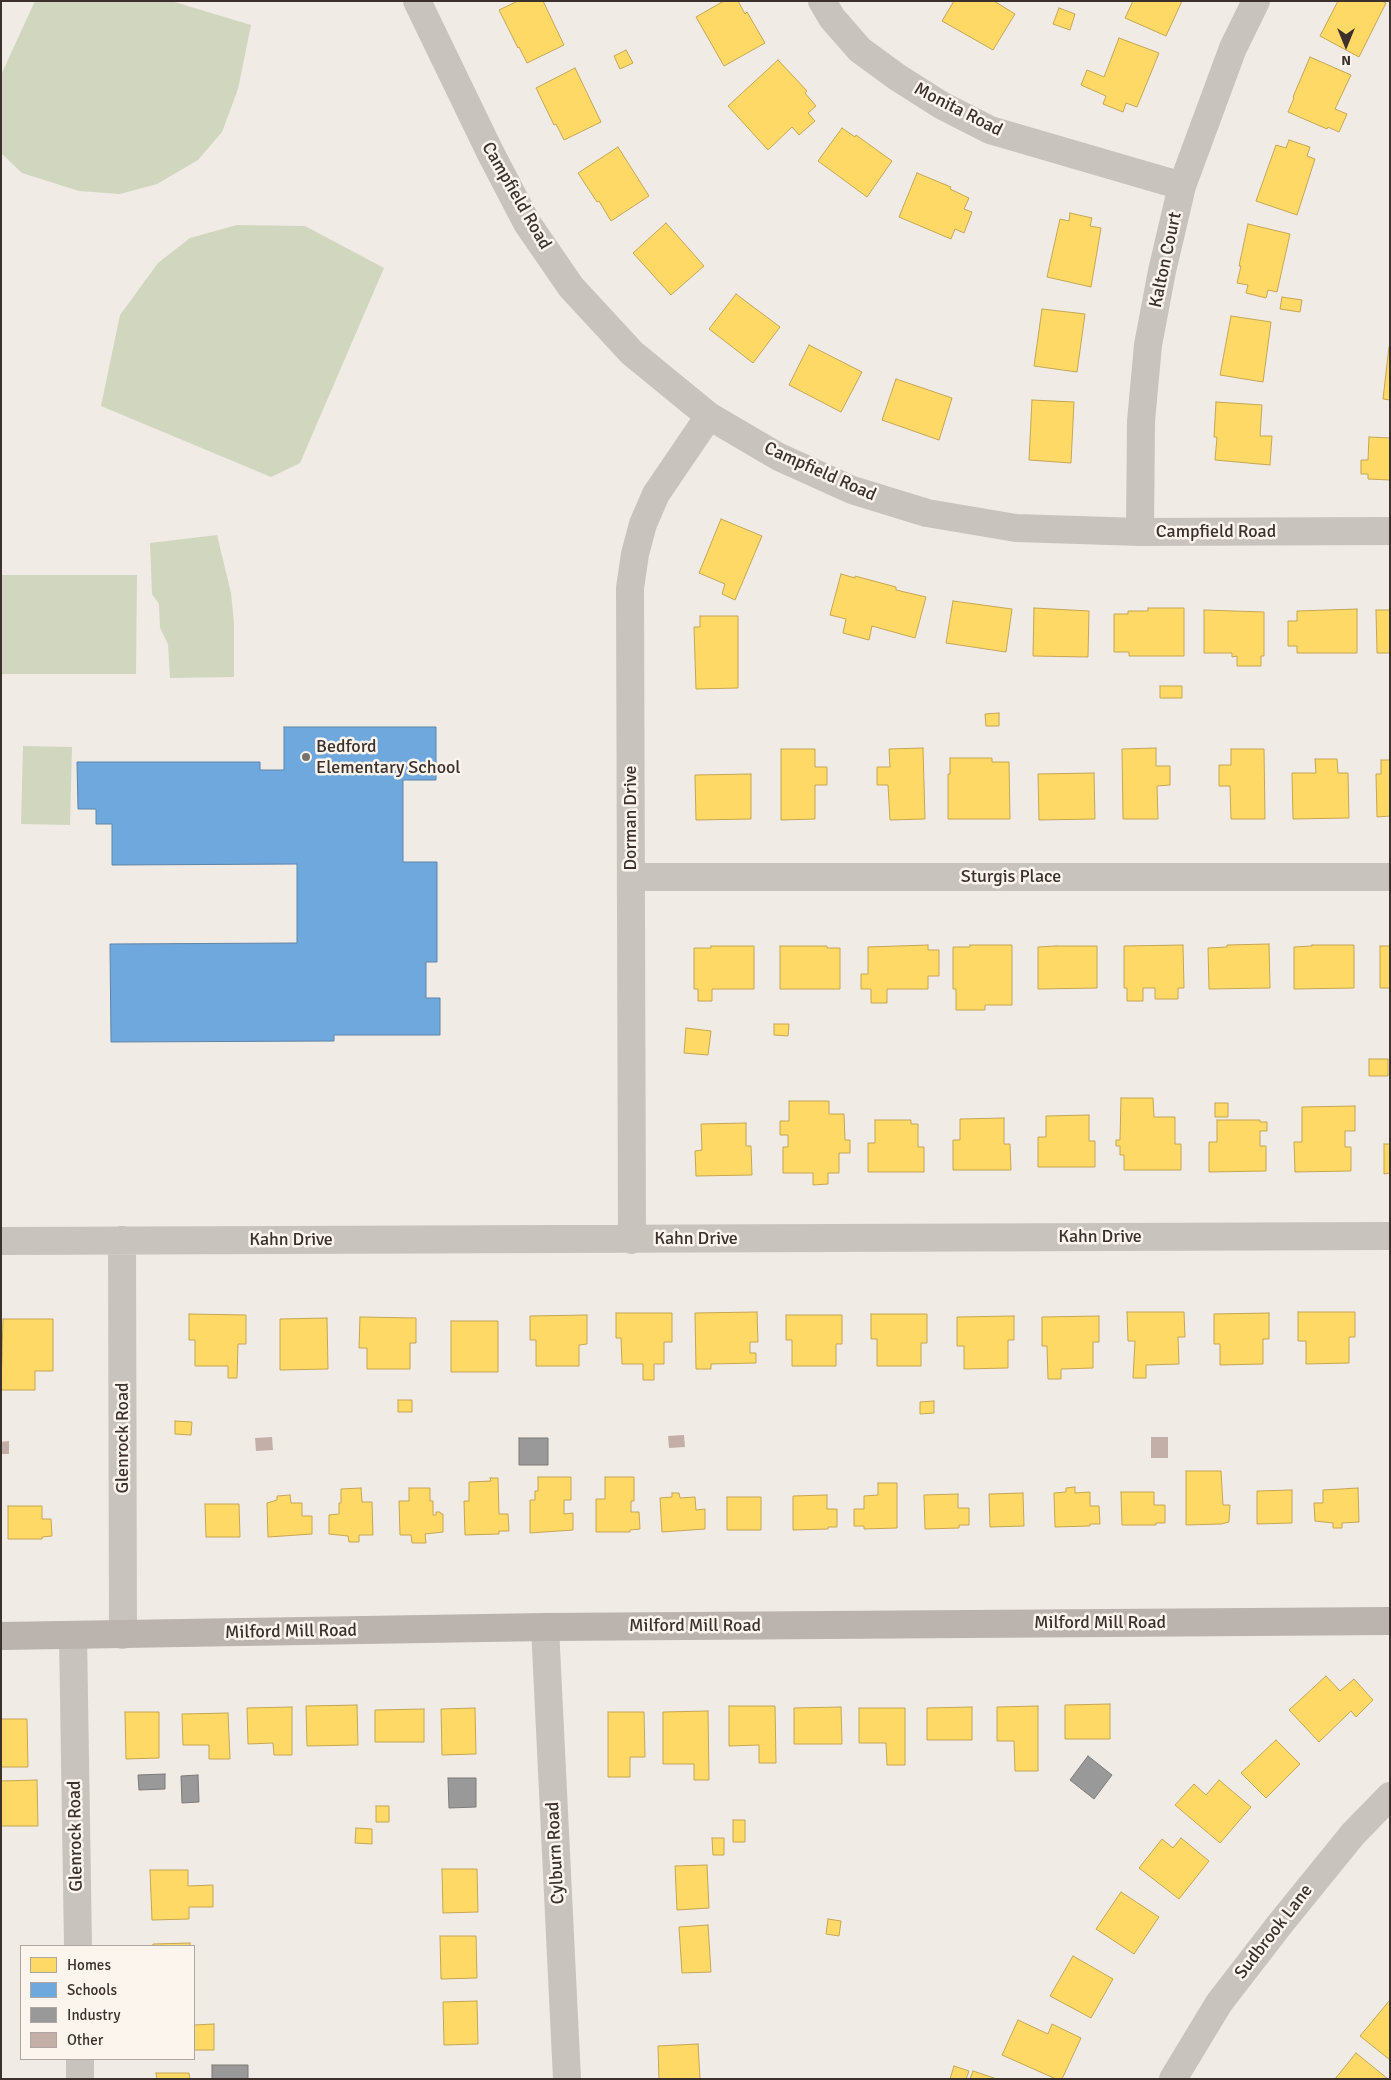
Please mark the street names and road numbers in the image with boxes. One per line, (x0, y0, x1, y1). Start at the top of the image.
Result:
street label: Monita Road (910, 78, 1006, 142)
street label: Campfield Road (477, 138, 555, 254)
street label: Kalton Court (1145, 210, 1187, 310)
street label: Campfield Road (761, 438, 879, 506)
street label: Campfield Road (1156, 521, 1276, 543)
street label: Dorman Drive (620, 765, 642, 871)
street label: Sturgis Place (961, 866, 1061, 888)
street label: Kahn Drive (1058, 1226, 1142, 1248)
street label: Kahn Drive (654, 1228, 738, 1250)
street label: Kahn Drive (249, 1229, 333, 1251)
street label: Glenrock Road (112, 1382, 134, 1494)
street label: Milford Mill Road (1034, 1612, 1166, 1634)
street label: Milford Mill Road (629, 1615, 761, 1637)
street label: Milford Mill Road (225, 1620, 357, 1644)
street label: Glenrock Road (64, 1780, 88, 1892)
street label: Cylburn Road (543, 1801, 569, 1905)
street label: Sudbrook Lane (1230, 1880, 1318, 1984)

